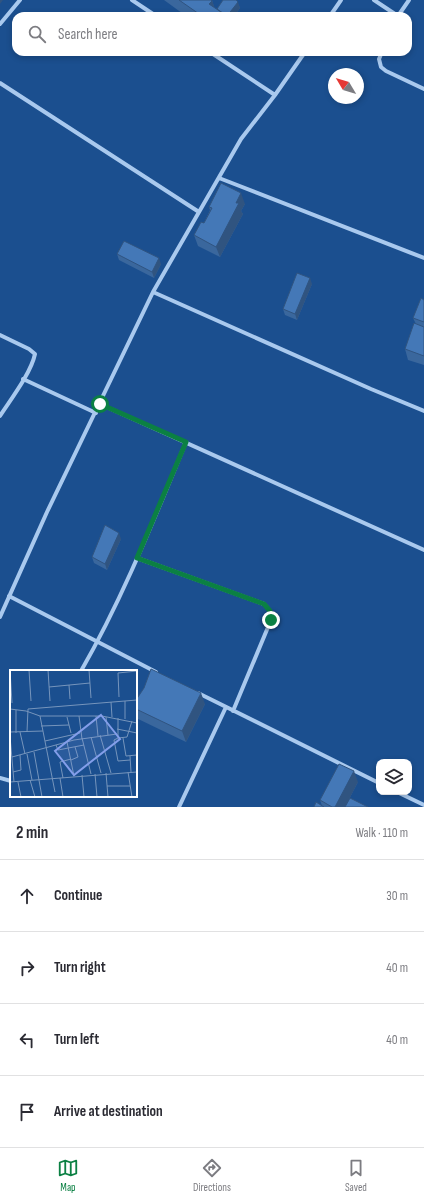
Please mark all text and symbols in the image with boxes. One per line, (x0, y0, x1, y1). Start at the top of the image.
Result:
search box (12, 12, 412, 56)
icon: search (26, 23, 48, 45)
text: Search here (58, 25, 118, 44)
north arrow (328, 68, 364, 104)
route start (91, 395, 109, 413)
route end (262, 611, 280, 629)
inset map (10, 670, 137, 797)
map controls (376, 759, 412, 795)
button: layers (376, 759, 412, 795)
text: 2 min (16, 823, 48, 843)
text: Walk · 110 m (355, 825, 408, 841)
icon: ahead (16, 885, 38, 907)
text: Continue (54, 886, 103, 905)
text: 30 m (386, 888, 408, 904)
icon: right (16, 957, 38, 979)
text: Turn right (54, 958, 106, 977)
text: 40 m (386, 960, 408, 976)
icon: left (16, 1029, 38, 1051)
text: Turn left (54, 1030, 99, 1049)
text: 40 m (386, 1032, 408, 1048)
icon: arrive (16, 1101, 38, 1123)
text: Arrive at destination (54, 1102, 163, 1121)
tab: Map (57, 1157, 79, 1194)
tab: Directions (193, 1157, 231, 1194)
tab: Saved (345, 1157, 367, 1194)

